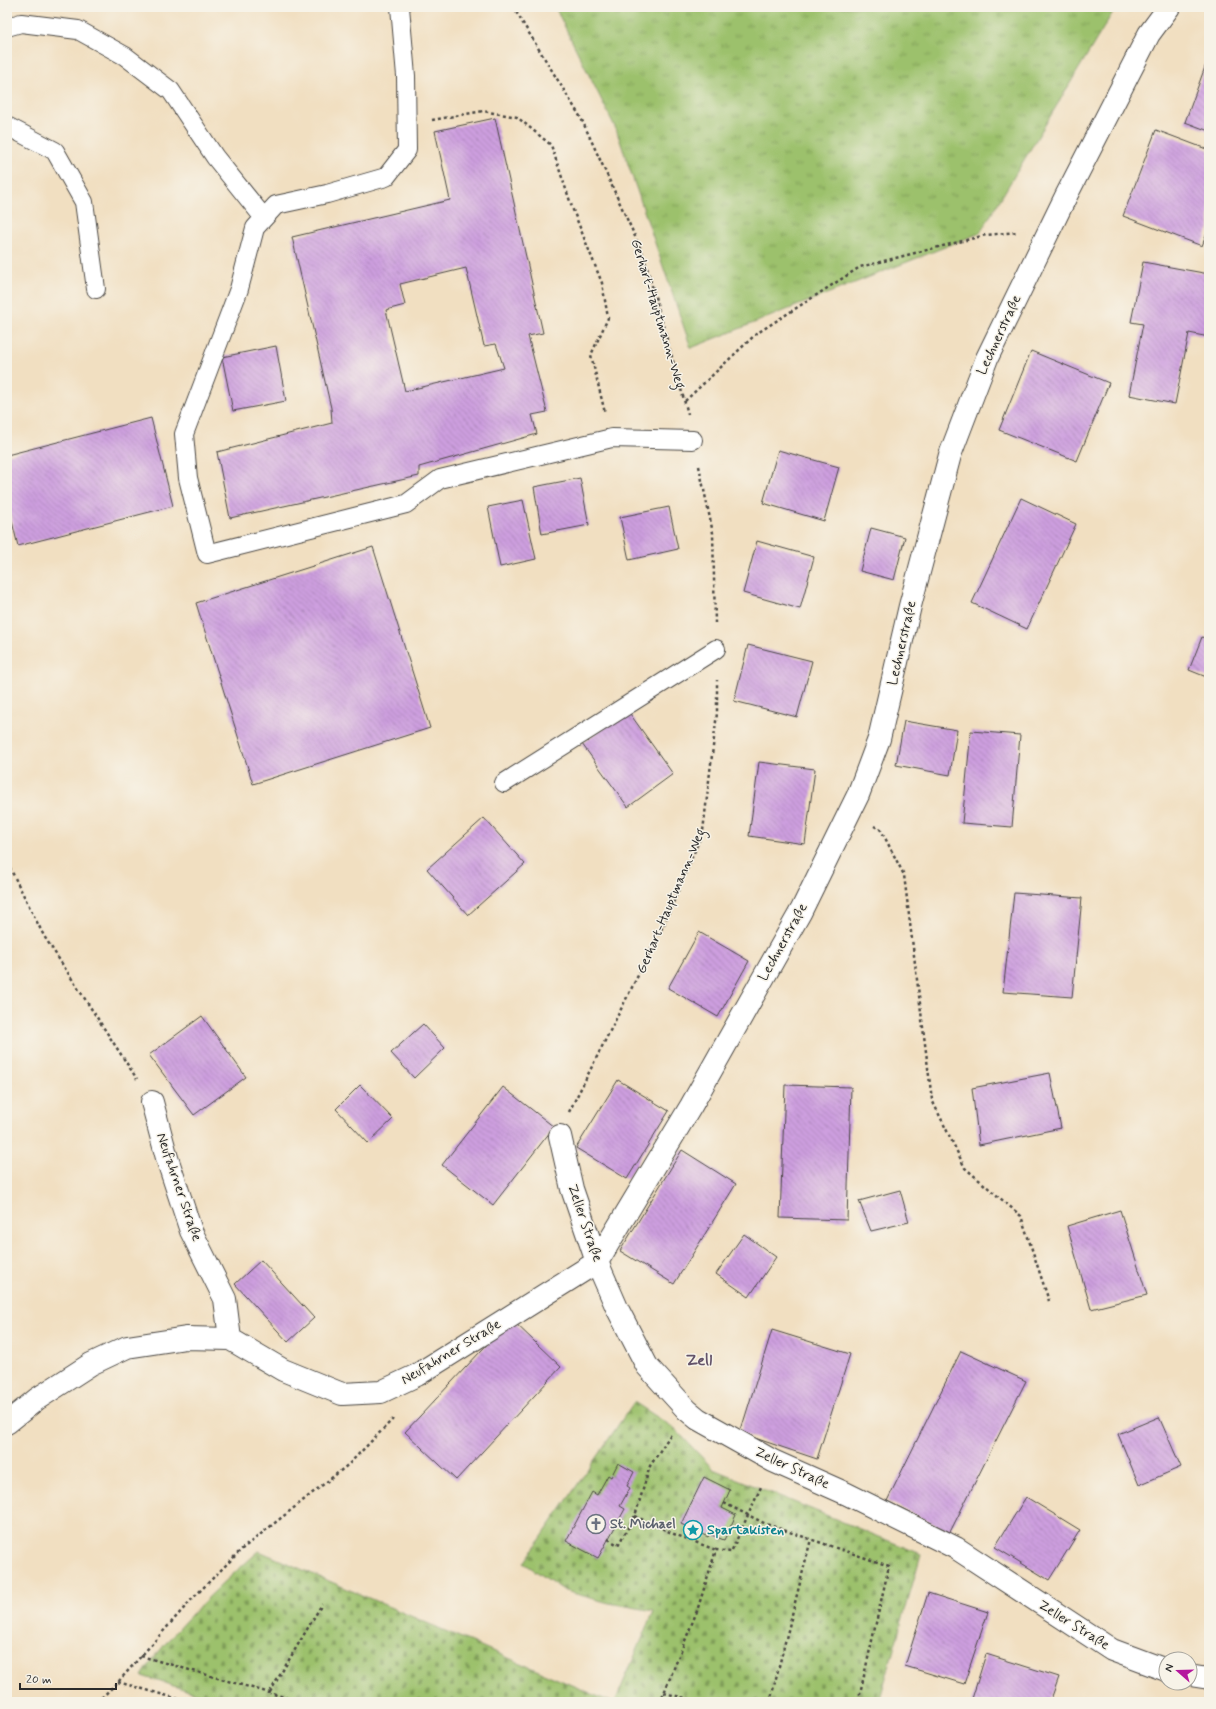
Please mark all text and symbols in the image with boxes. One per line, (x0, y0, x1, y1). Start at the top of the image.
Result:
street label: Gerhart-Hauptmann-Weg (625, 237, 689, 392)
street label: Lechnerstraße (973, 292, 1025, 378)
street label: Lechnerstraße (884, 599, 921, 687)
street label: Gerhart-Hauptmann-Weg (632, 826, 712, 977)
street label: Lechnerstraße (754, 900, 812, 984)
street label: Neufahrner Straße (152, 1130, 206, 1244)
street label: Zeller Straße (563, 1182, 607, 1264)
street label: Neufahrner Straße (398, 1315, 504, 1389)
district label: Zell (686, 1350, 712, 1371)
street label: Zeller Straße (752, 1443, 833, 1493)
church icon: St. Michael (585, 1513, 607, 1535)
place label: St. Michael (610, 1515, 676, 1533)
place icon: Spartakisten (682, 1519, 704, 1541)
place label: Spartakisten (707, 1521, 784, 1539)
street label: Zeller Straße (1035, 1596, 1113, 1654)
north arrow (1158, 1651, 1198, 1691)
text: N (1162, 1662, 1177, 1674)
scale bar (20, 1665, 116, 1691)
text: 20 m (26, 1672, 52, 1688)

